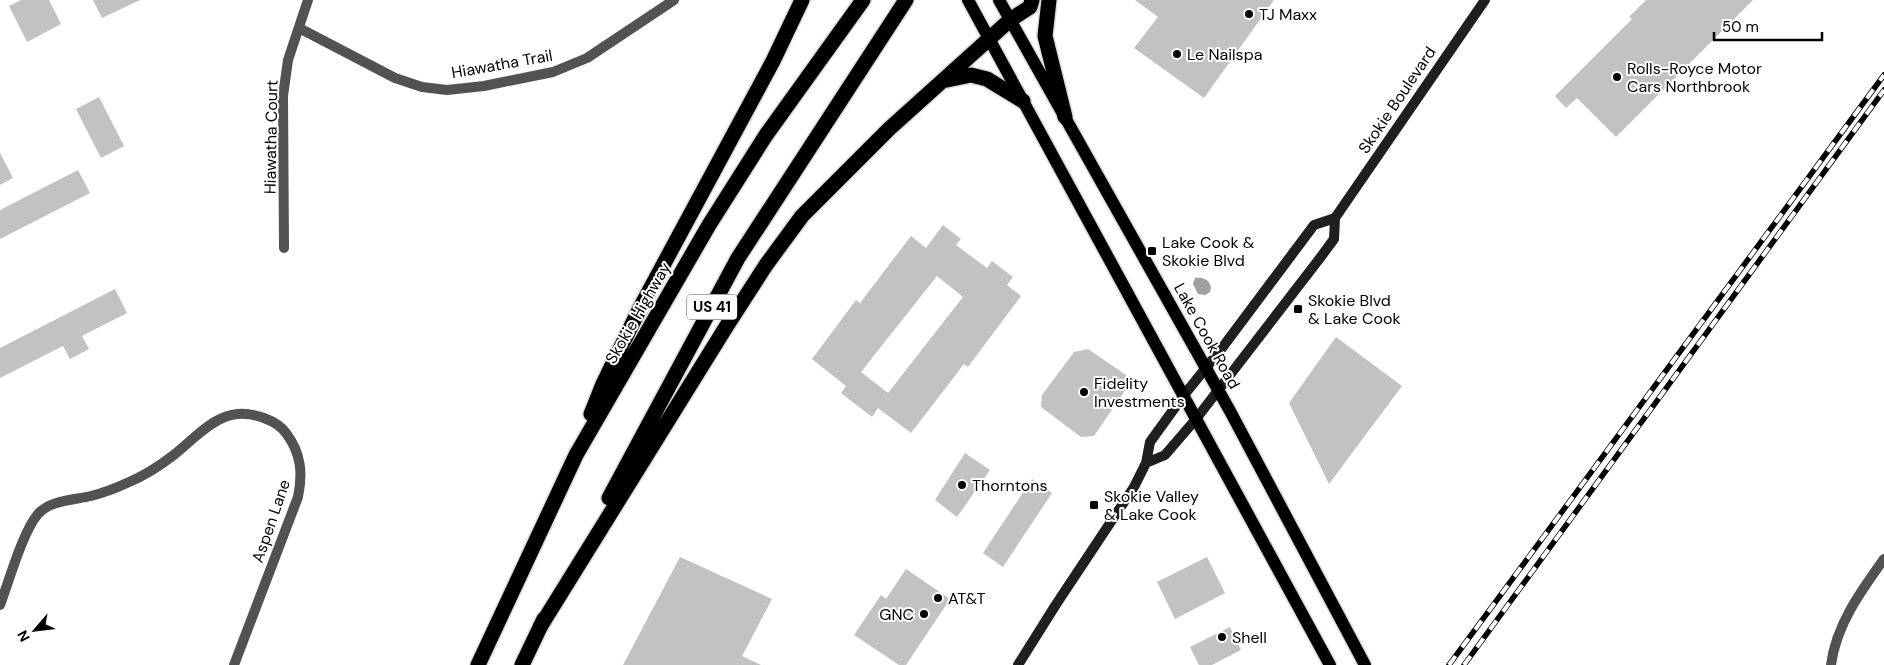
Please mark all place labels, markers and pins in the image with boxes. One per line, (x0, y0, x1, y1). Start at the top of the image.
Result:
place label: TJ Maxx (1259, 4, 1317, 25)
marker: TJ Maxx (1243, 8, 1255, 20)
place label: Le Nailspa (1187, 44, 1262, 65)
marker: Le Nailspa (1171, 48, 1183, 60)
place label: Rolls-Royce Motor Cars Northbrook (1627, 58, 1762, 97)
marker: Rolls-Royce Motor Cars Northbrook (1611, 71, 1623, 83)
place label: Lake Cook & Skokie Blvd (1162, 232, 1255, 271)
marker: Lake Cook & Skokie Blvd (1146, 245, 1158, 257)
place label: Skokie Blvd & Lake Cook (1308, 290, 1400, 329)
marker: Skokie Blvd & Lake Cook (1292, 303, 1304, 315)
place label: Fidelity Investments (1094, 373, 1185, 412)
marker: Fidelity Investments (1078, 386, 1090, 398)
place label: Thorntons (972, 475, 1048, 496)
marker: Thorntons (956, 479, 968, 491)
place label: Skokie Valley & Lake Cook (1104, 486, 1199, 525)
marker: Skokie Valley & Lake Cook (1088, 499, 1100, 511)
place label: AT&T (948, 588, 986, 609)
marker: AT&T (932, 592, 944, 604)
place label: GNC (879, 604, 914, 625)
marker: GNC (918, 608, 930, 620)
place label: Shell (1232, 627, 1267, 648)
marker: Shell (1216, 631, 1228, 643)

